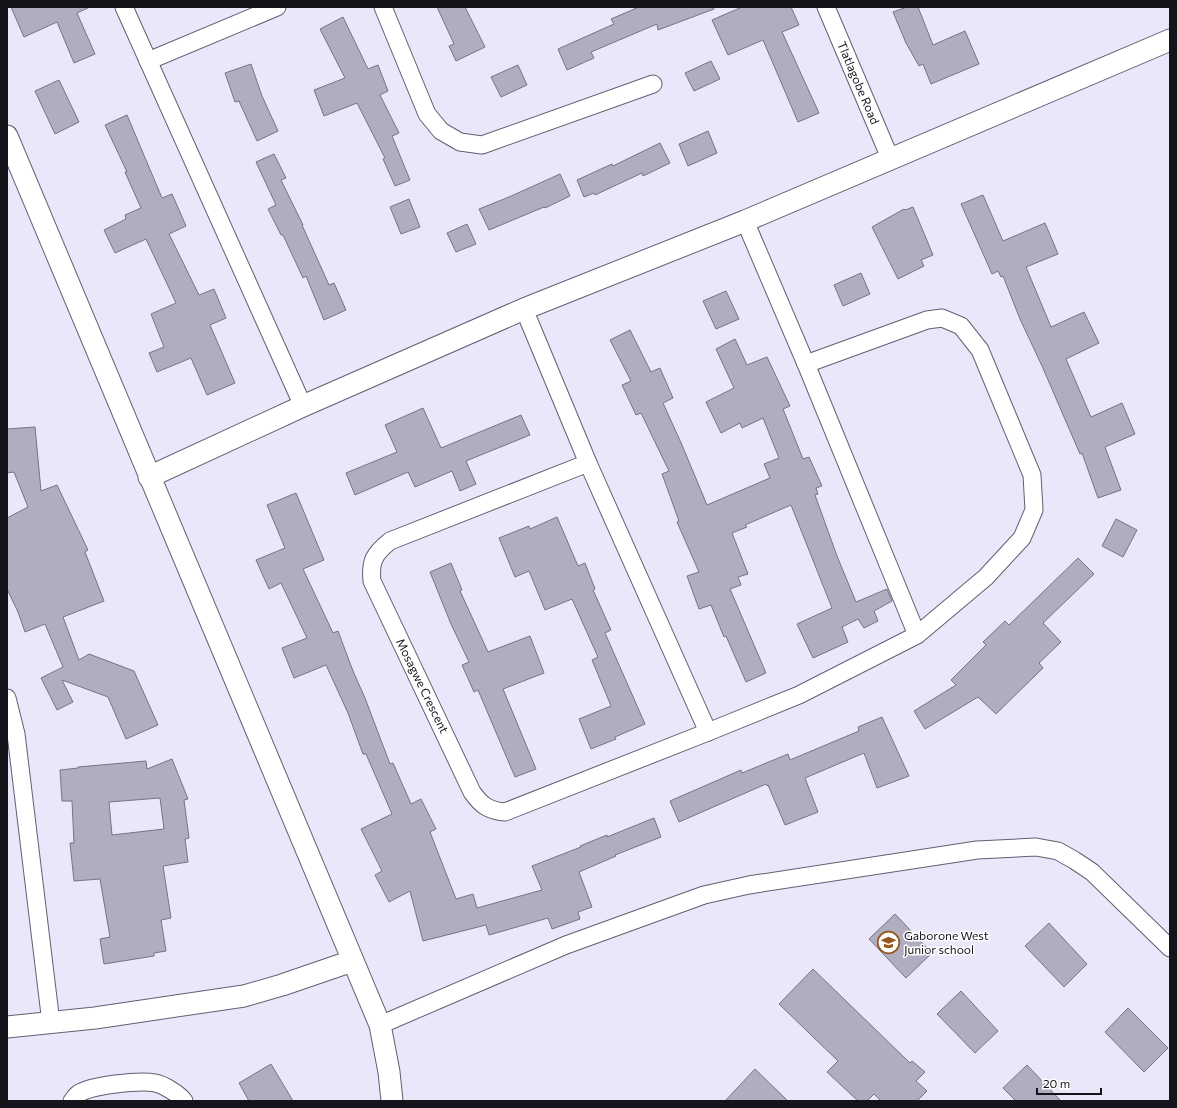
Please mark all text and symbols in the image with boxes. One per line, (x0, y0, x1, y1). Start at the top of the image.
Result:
street label: Tlatlagobe Road (835, 39, 883, 126)
street label: Mosagwe Crescent (394, 636, 452, 735)
place label: Gaborone West Junior school (904, 928, 989, 957)
school or university icon: Gaborone West Junior school (875, 930, 901, 956)
scale bar (1037, 1070, 1101, 1096)
text: 20 m (1043, 1076, 1070, 1090)

